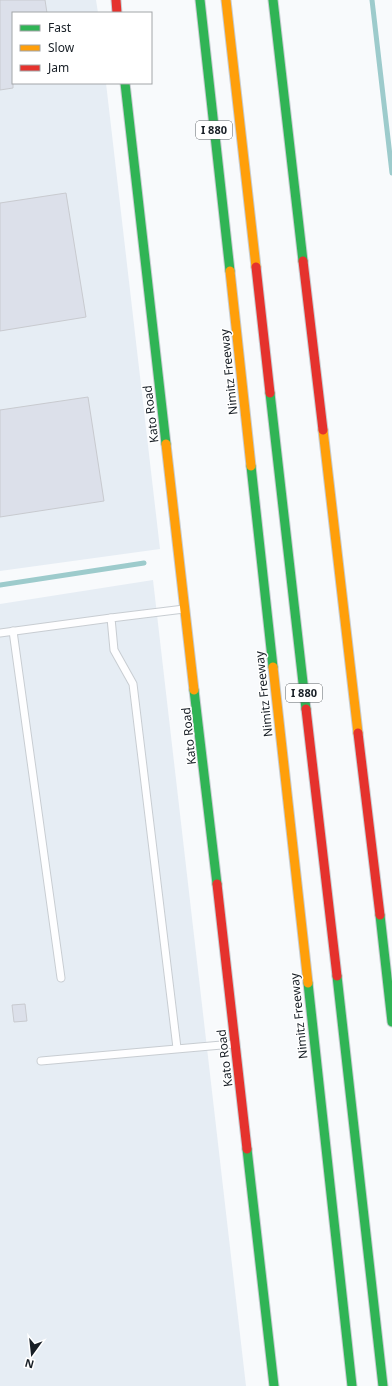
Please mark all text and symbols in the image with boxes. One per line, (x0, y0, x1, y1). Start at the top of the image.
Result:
legend (12, 12, 152, 84)
text: Fast (48, 19, 72, 36)
text: Slow (48, 39, 75, 56)
text: Jam (47, 59, 69, 76)
road number: I 880 (196, 121, 232, 139)
street label: Nimitz Freeway (215, 327, 241, 416)
street label: Kato Road (139, 384, 162, 444)
street label: Nimitz Freeway (250, 649, 276, 738)
road number: I 880 (286, 684, 322, 702)
street label: Kato Road (177, 706, 200, 766)
street label: Nimitz Freeway (285, 971, 311, 1060)
street label: Kato Road (213, 1028, 236, 1088)
north arrow (12, 1334, 52, 1374)
text: N (23, 1356, 36, 1373)

